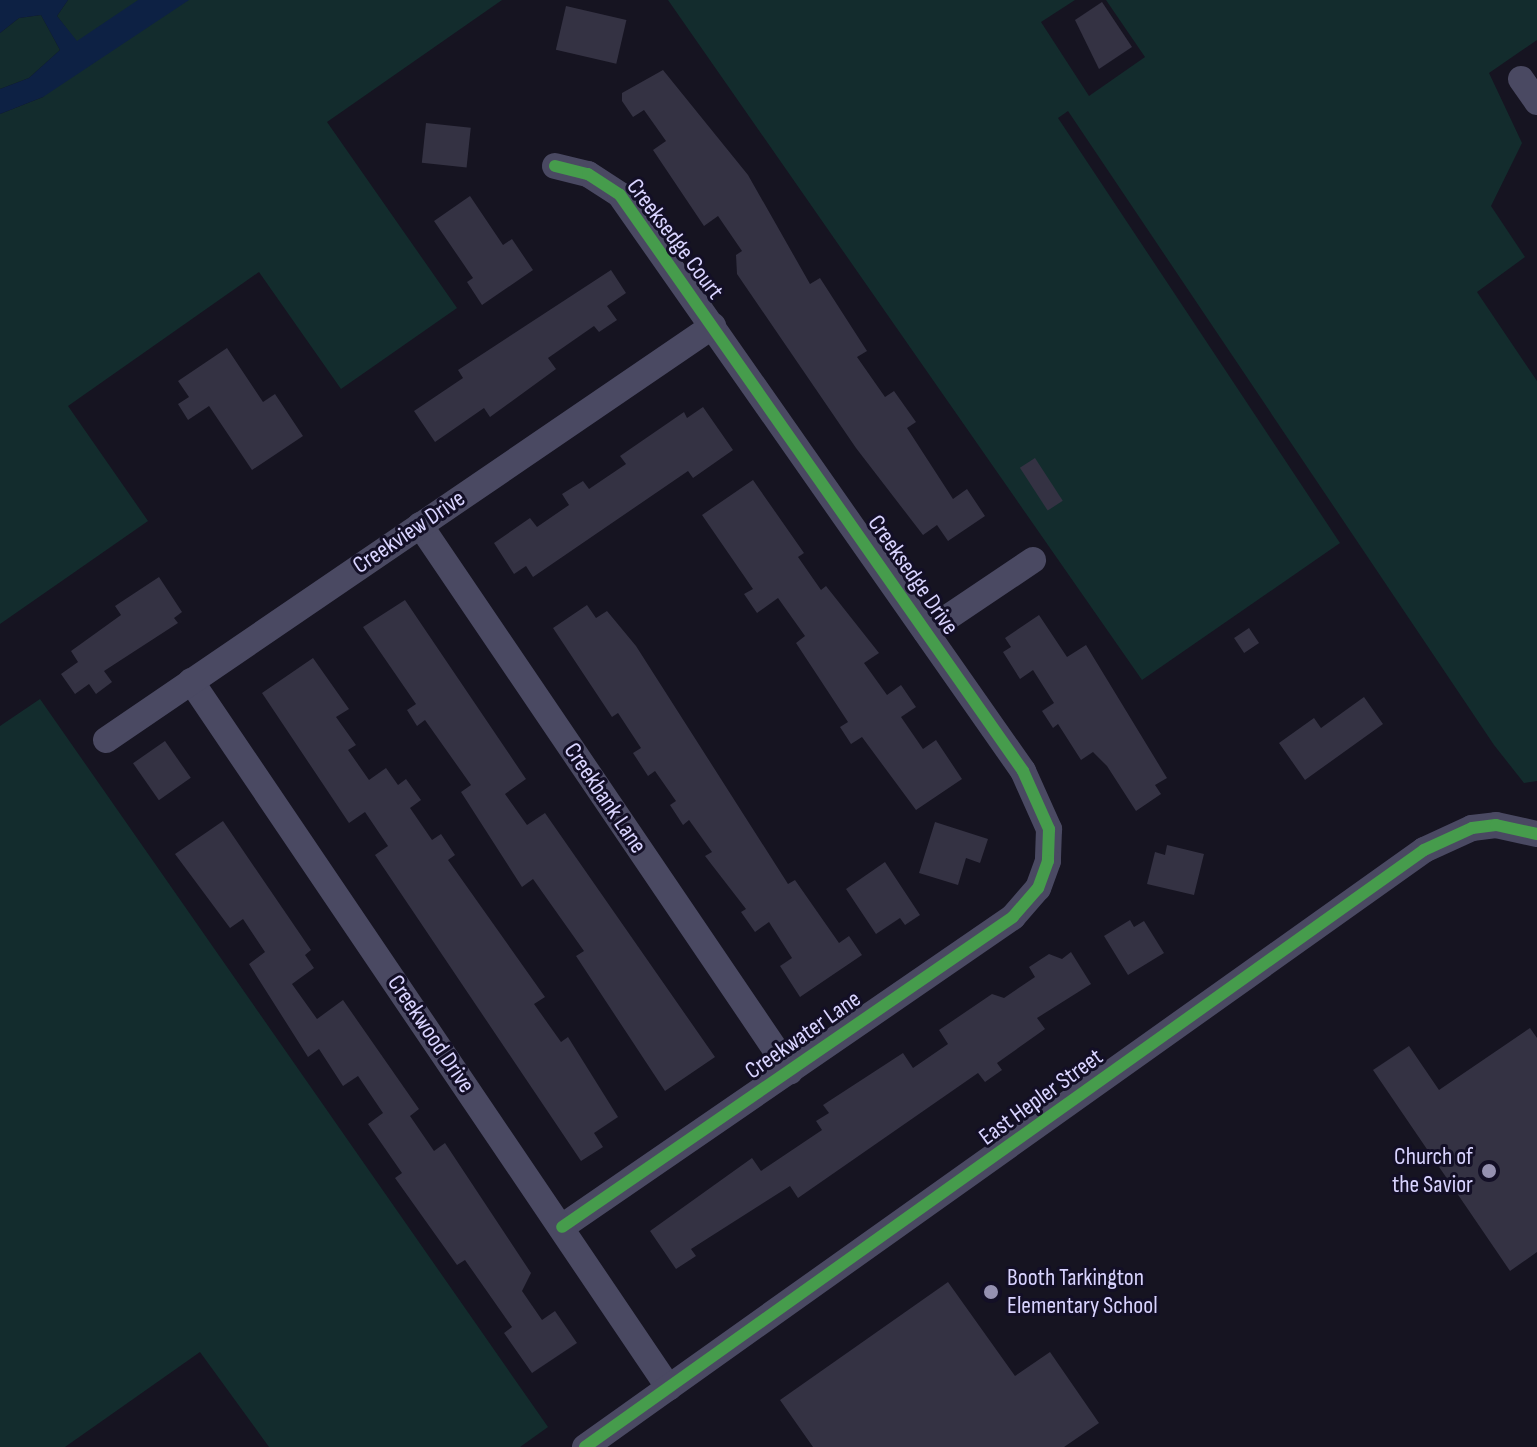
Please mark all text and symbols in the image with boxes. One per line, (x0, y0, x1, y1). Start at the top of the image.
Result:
street label: Creeksedge Court (620, 173, 730, 305)
street label: Creekview Drive (347, 484, 471, 580)
street label: Creeksedge Drive (861, 510, 965, 640)
street label: Creekbank Lane (558, 737, 652, 859)
street label: Creekwood Drive (381, 970, 481, 1098)
street label: Creekwater Lane (740, 985, 866, 1085)
street label: East Hepler Street (974, 1043, 1108, 1151)
place label: Church of the Savior (1392, 1143, 1473, 1199)
marker: Church of the Savior (1480, 1162, 1498, 1180)
place label: Booth Tarkington Elementary School (1007, 1264, 1158, 1320)
marker: Booth Tarkington Elementary School (982, 1283, 1000, 1301)

